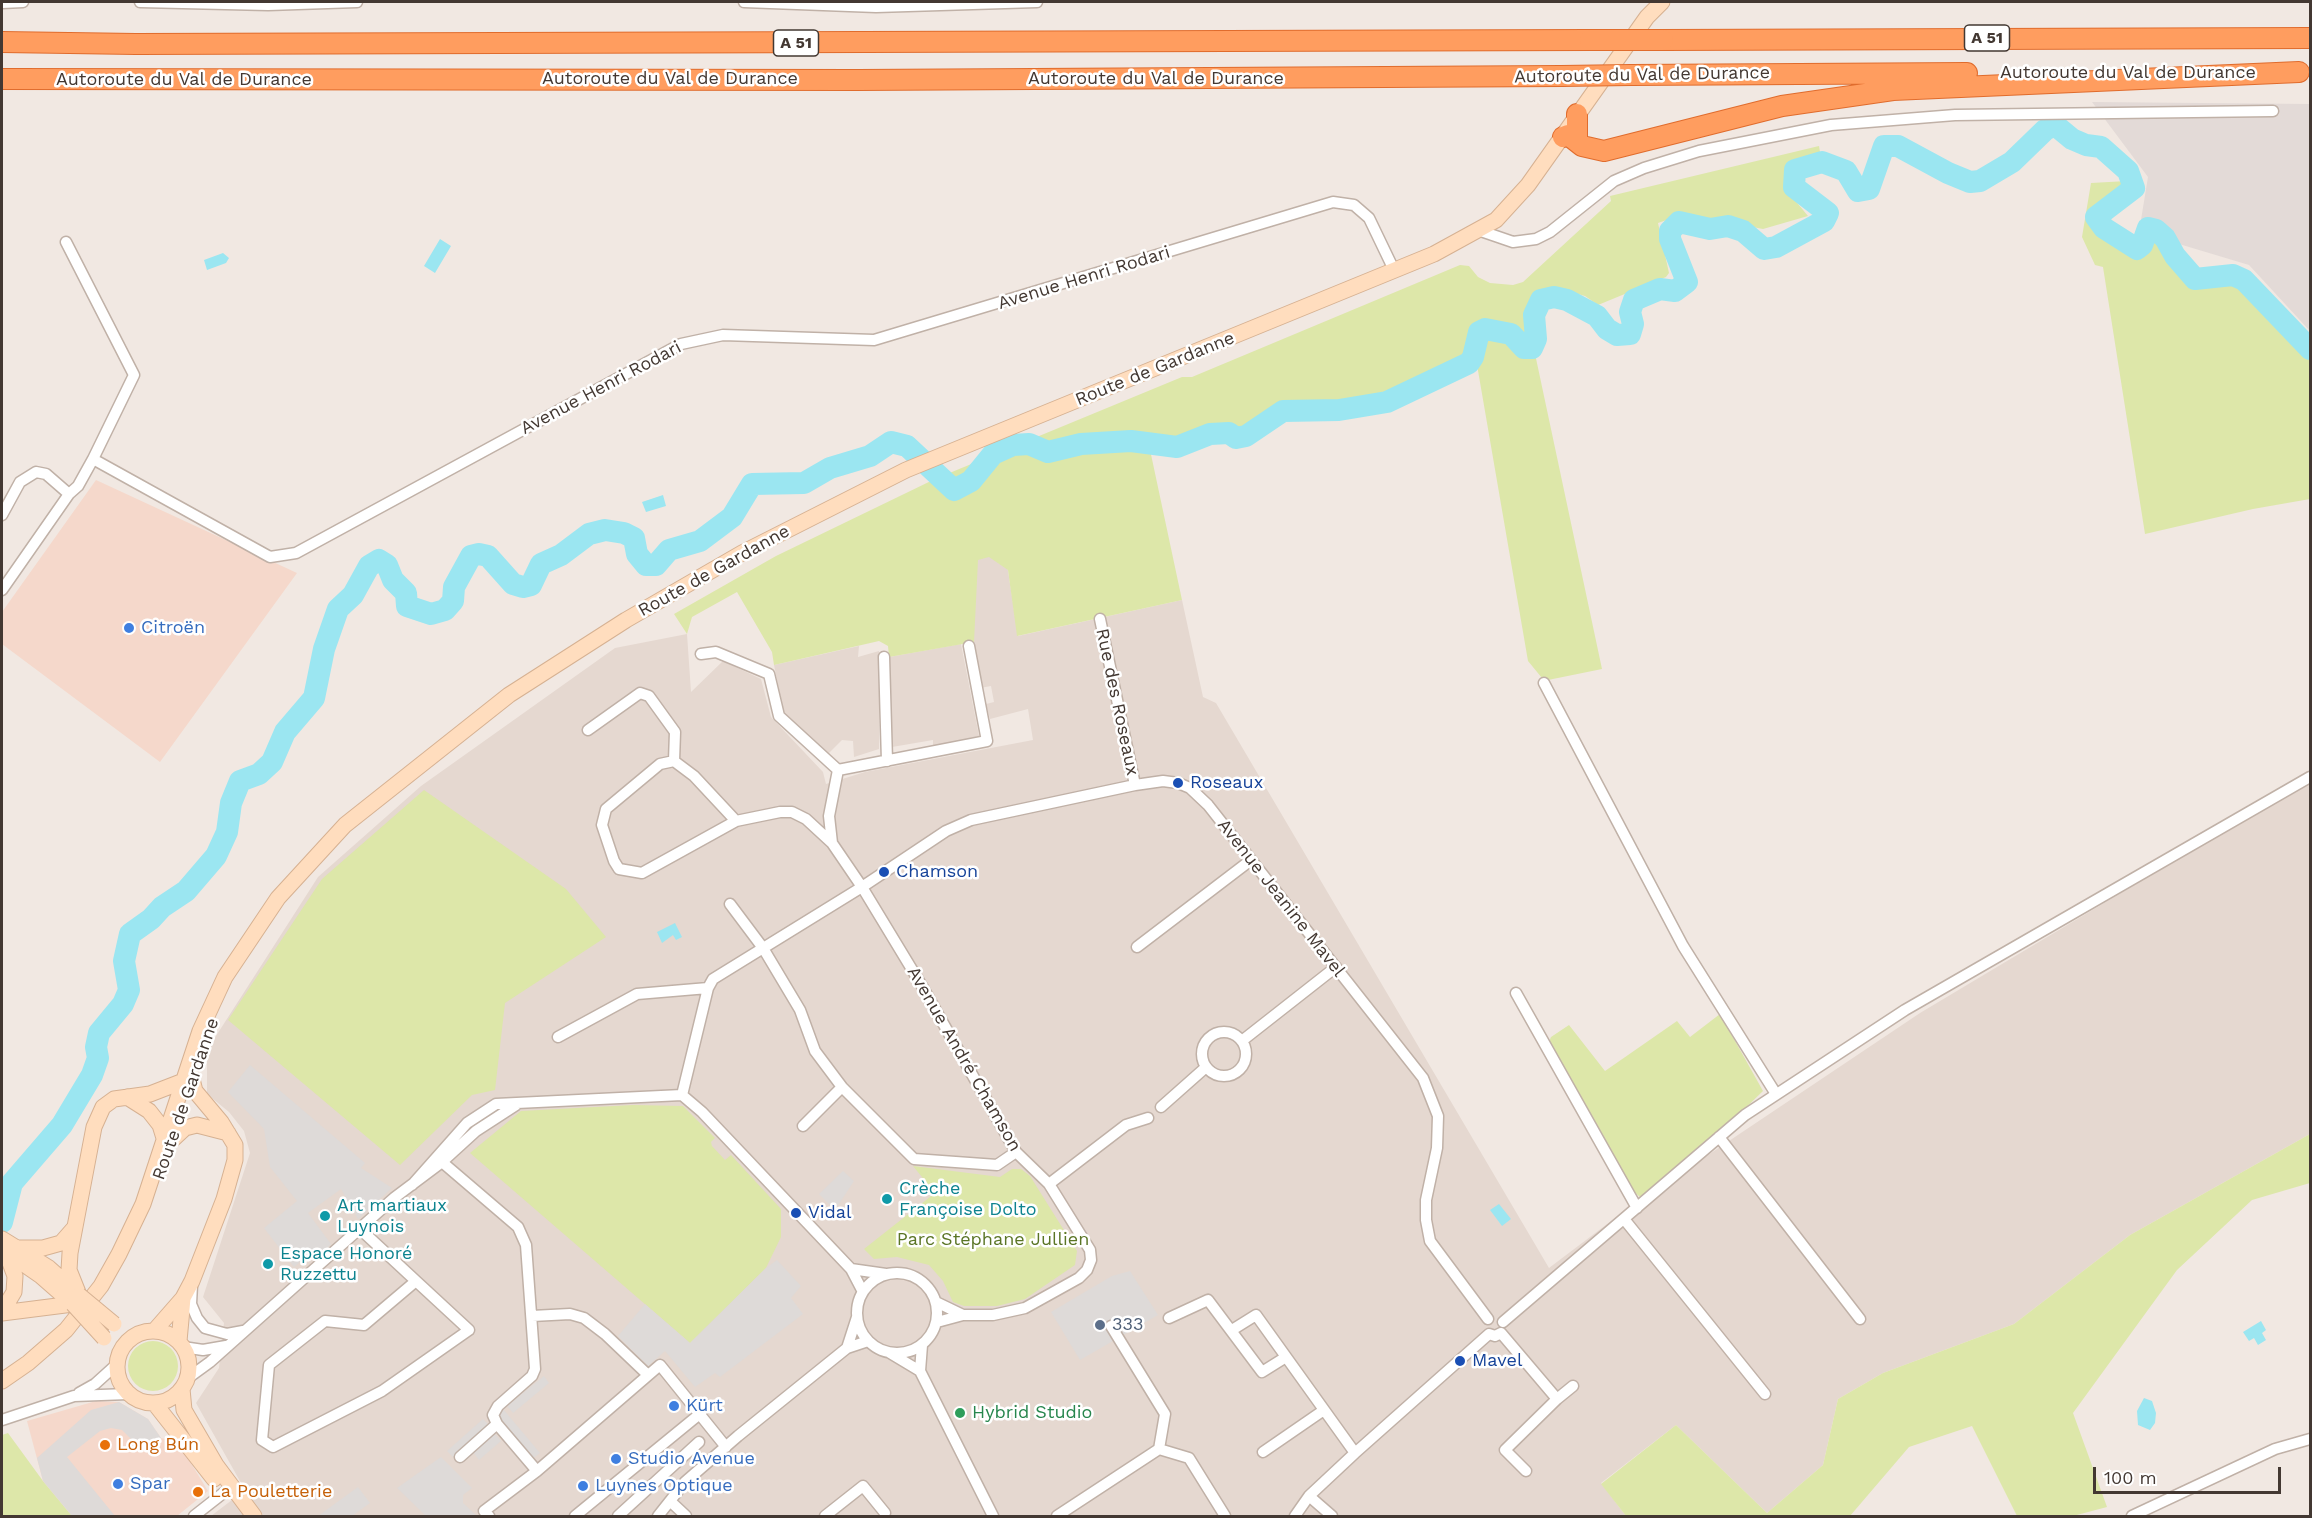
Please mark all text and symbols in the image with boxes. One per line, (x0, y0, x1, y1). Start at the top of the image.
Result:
road number: A 51 (1964, 25, 2010, 51)
road number: A 51 (774, 30, 818, 56)
street label: Autoroute du Val de Durance (1514, 62, 1770, 88)
street label: Autoroute du Val de Durance (2000, 62, 2256, 84)
street label: Autoroute du Val de Durance (542, 68, 798, 90)
street label: Autoroute du Val de Durance (1028, 68, 1284, 90)
street label: Autoroute du Val de Durance (56, 69, 312, 91)
street label: Avenue Henri Rodari (995, 242, 1173, 314)
street label: Route de Gardanne (1072, 327, 1238, 411)
street label: Avenue Henri Rodari (517, 337, 685, 439)
street label: Route de Gardanne (634, 520, 794, 622)
place label: Citroën (141, 617, 205, 639)
marker: Citroën (122, 621, 136, 635)
street label: Rue des Roseaux (1091, 626, 1143, 778)
place label: Roseaux (1190, 772, 1263, 794)
marker: Roseaux (1171, 776, 1185, 790)
street label: Avenue Jeanine Mavel (1213, 815, 1349, 981)
place label: Chamson (896, 861, 978, 883)
marker: Chamson (877, 865, 891, 879)
street label: Avenue André Chamson (902, 963, 1026, 1155)
street label: Route de Gardanne (148, 1015, 224, 1183)
place label: Crèche Françoise Dolto (899, 1178, 1037, 1220)
marker: Crèche Françoise Dolto (880, 1192, 894, 1206)
place label: Art martiaux Luynois (337, 1195, 447, 1238)
place label: Vidal (808, 1202, 851, 1224)
marker: Vidal (789, 1206, 803, 1220)
marker: Art martiaux Luynois (318, 1209, 332, 1223)
park label: Parc Stéphane Jullien (897, 1229, 1089, 1251)
place label: Espace Honoré Ruzzettu (280, 1243, 412, 1286)
marker: Espace Honoré Ruzzettu (261, 1257, 275, 1271)
place label: 333 (1112, 1314, 1143, 1336)
marker: 333 (1093, 1318, 1107, 1332)
place label: Mavel (1472, 1350, 1522, 1372)
marker: Mavel (1453, 1354, 1467, 1368)
place label: Kürt (686, 1395, 723, 1417)
marker: Kürt (667, 1399, 681, 1413)
place label: Hybrid Studio (972, 1402, 1092, 1424)
marker: Hybrid Studio (953, 1406, 967, 1420)
place label: Long Bún (117, 1434, 199, 1456)
marker: Long Bún (98, 1438, 112, 1452)
place label: Studio Avenue (628, 1448, 755, 1470)
marker: Studio Avenue (609, 1452, 623, 1466)
scale bar (2096, 1455, 2284, 1493)
text: 100 m (2104, 1467, 2157, 1488)
place label: Spar (130, 1473, 170, 1495)
place label: Luynes Optique (595, 1475, 733, 1497)
marker: Spar (111, 1477, 125, 1491)
marker: Luynes Optique (576, 1479, 590, 1493)
place label: La Pouletterie (210, 1481, 332, 1503)
marker: La Pouletterie (191, 1485, 205, 1499)

